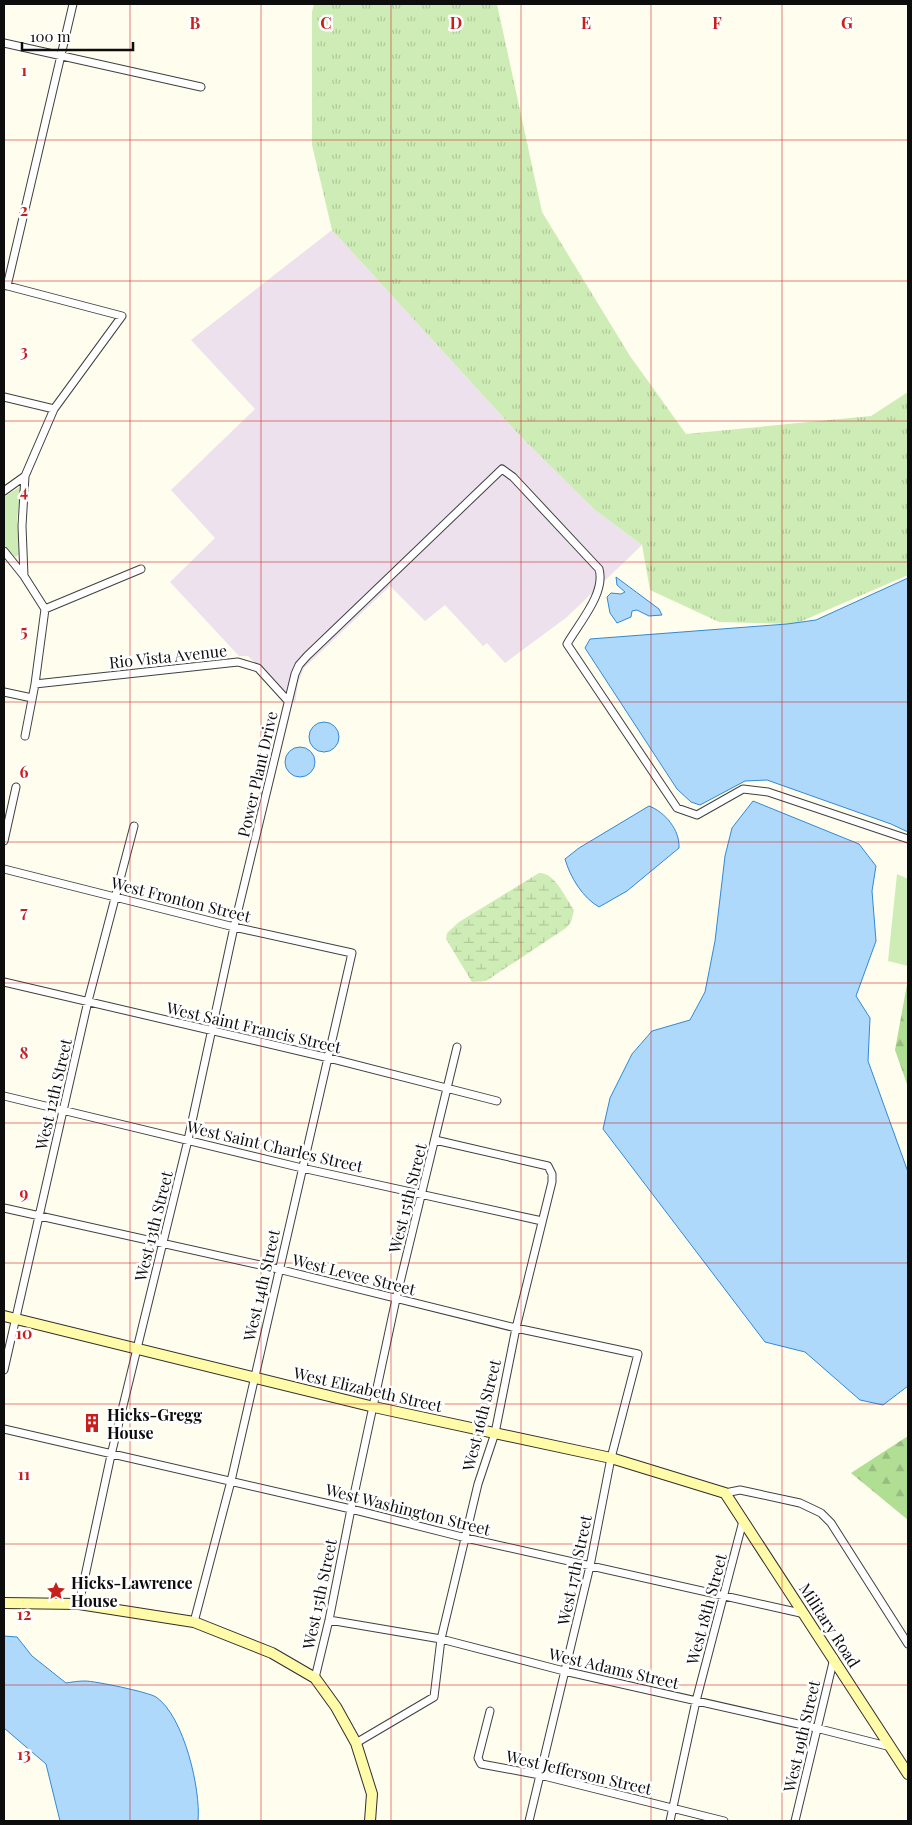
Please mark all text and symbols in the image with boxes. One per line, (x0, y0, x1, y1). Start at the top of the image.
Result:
text: B (190, 12, 201, 33)
text: C (320, 12, 332, 33)
text: D (450, 12, 462, 33)
text: E (581, 12, 591, 33)
text: F (712, 12, 722, 33)
text: G (841, 12, 853, 33)
scale bar (22, 20, 134, 52)
text: 100 m (30, 26, 71, 46)
text: 1 (21, 59, 27, 80)
text: 2 (20, 199, 28, 220)
text: 3 (20, 340, 28, 361)
text: 4 (20, 480, 28, 501)
text: 5 (20, 620, 28, 641)
street label: Rio Vista Avenue (108, 639, 228, 673)
street label: Power Plant Drive (232, 709, 282, 839)
text: 6 (20, 761, 29, 782)
street label: West Fronton Street (108, 871, 253, 927)
text: 7 (20, 901, 28, 922)
street label: West Saint Francis Street (164, 996, 344, 1057)
street label: West 12th Street (30, 1036, 76, 1153)
text: 8 (20, 1042, 29, 1063)
street label: West Saint Charles Street (184, 1115, 365, 1177)
street label: West 15th Street (383, 1141, 431, 1256)
street label: West 13th Street (129, 1168, 177, 1284)
text: 9 (20, 1182, 29, 1203)
street label: West 14th Street (238, 1227, 284, 1344)
street label: West Levee Street (289, 1248, 418, 1300)
text: 10 (16, 1322, 32, 1343)
street label: West 16th Street (457, 1357, 505, 1474)
street label: West Elizabeth Street (291, 1361, 445, 1416)
place label: Hicks-Gregg House (107, 1404, 202, 1443)
building icon: Hicks-Gregg House (81, 1412, 103, 1434)
text: 11 (18, 1463, 30, 1484)
street label: West Washington Street (322, 1478, 493, 1540)
street label: West 17th Street (552, 1513, 596, 1628)
street label: West 15th Street (297, 1537, 341, 1652)
street label: West 18th Street (681, 1551, 731, 1668)
place label: Hicks-Lawrence House (71, 1572, 193, 1611)
street label: Military Road (795, 1579, 865, 1671)
place icon: Hicks-Lawrence House (45, 1580, 67, 1602)
text: 12 (17, 1603, 31, 1624)
street label: West Adams Street (546, 1643, 682, 1693)
street label: West 19th Street (778, 1678, 824, 1795)
text: 13 (17, 1743, 31, 1764)
street label: West Jefferson Street (503, 1745, 654, 1799)

